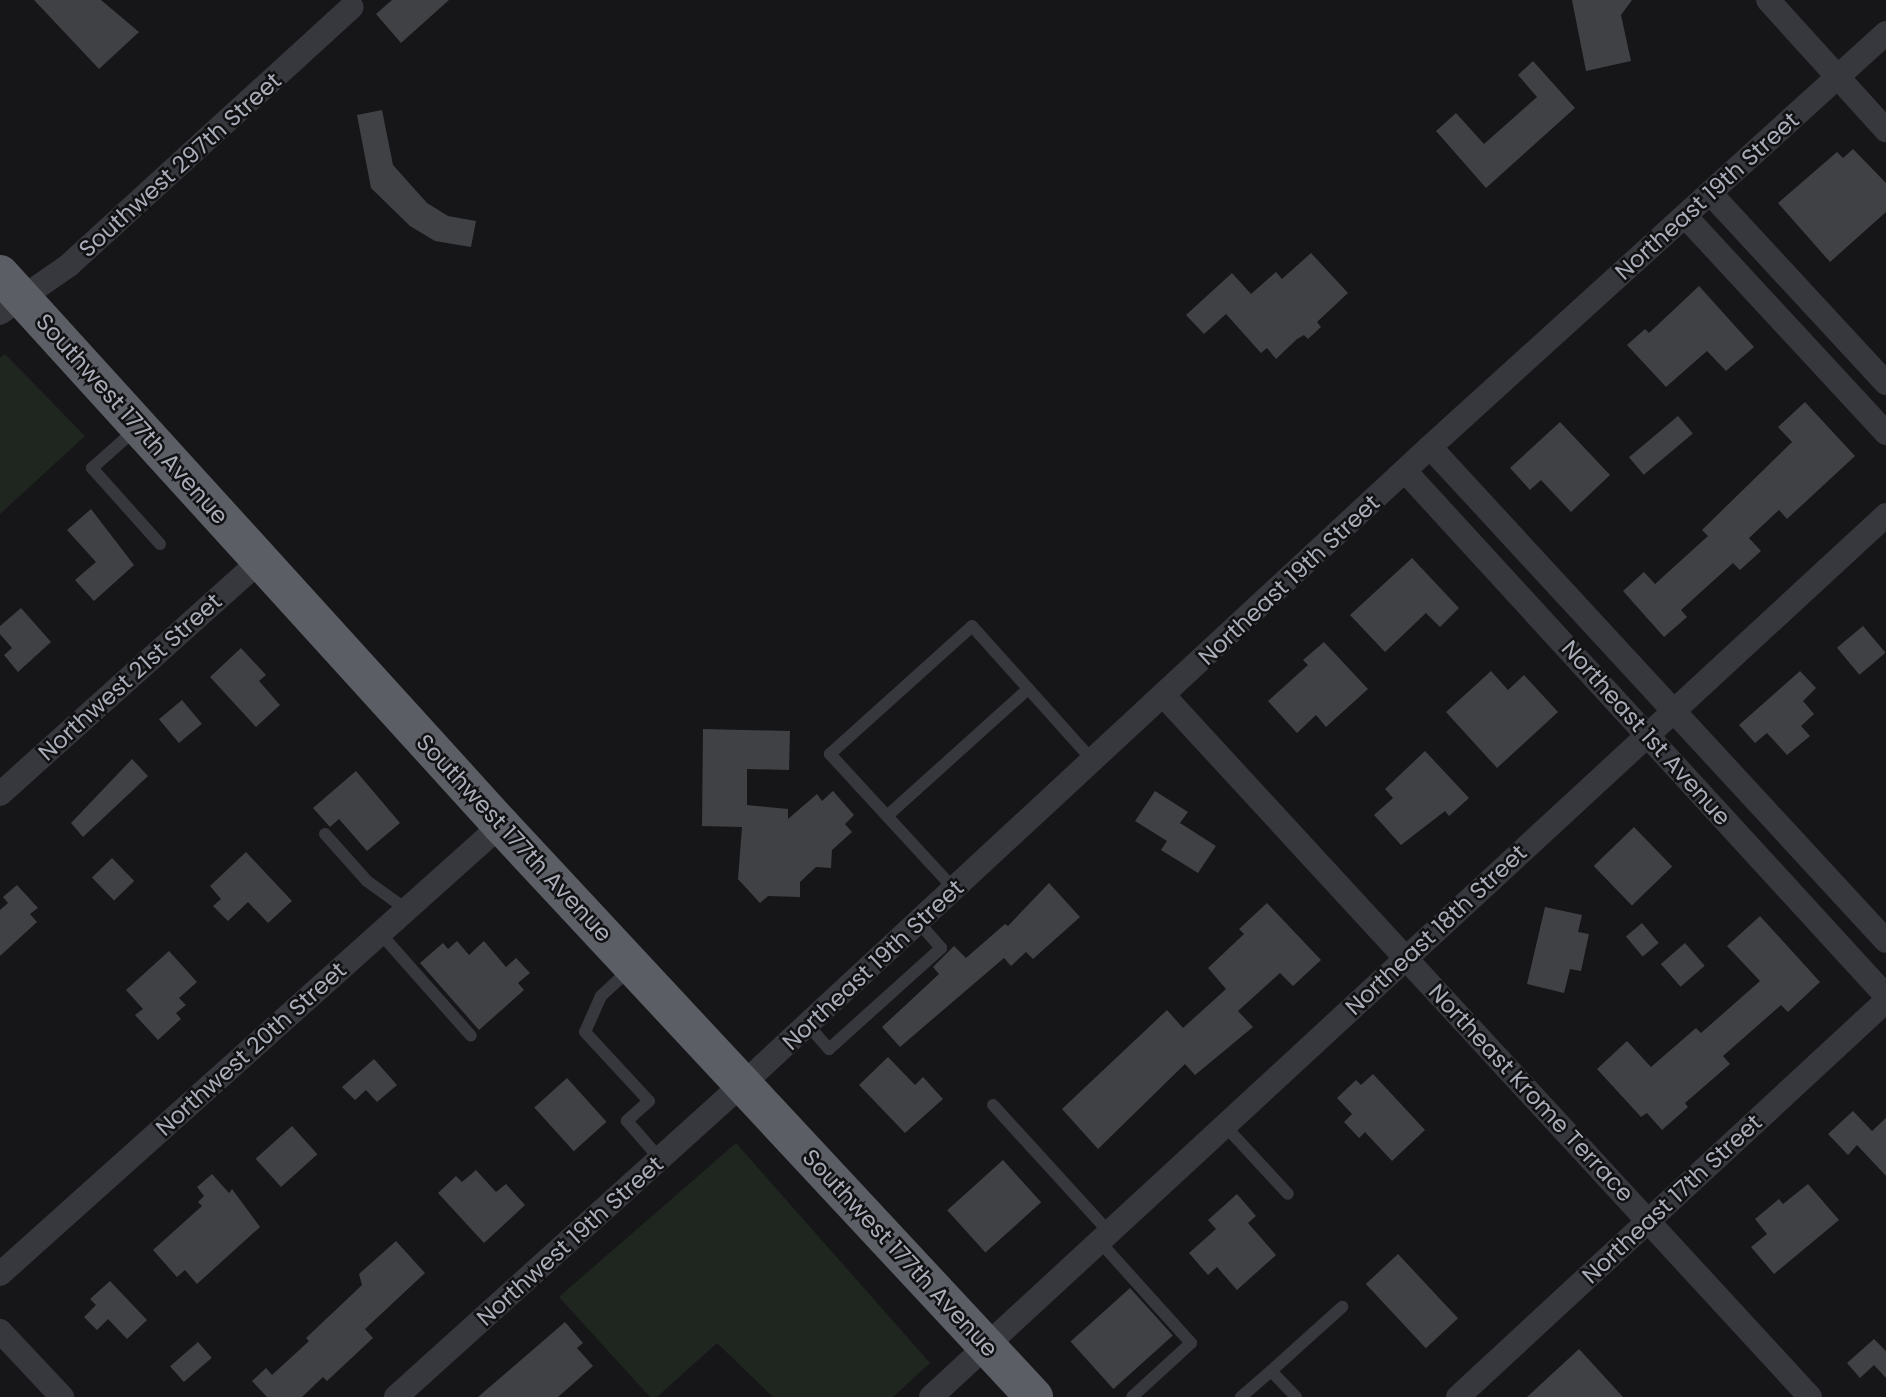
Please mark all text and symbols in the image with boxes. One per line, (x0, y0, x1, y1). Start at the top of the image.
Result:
street label: Southwest 297th Street (73, 67, 287, 263)
street label: Northeast 19th Street (1610, 106, 1804, 286)
street label: Southwest 177th Avenue (30, 308, 234, 530)
street label: Northeast 19th Street (1193, 489, 1385, 671)
street label: Northwest 21st Street (33, 588, 227, 766)
street label: Northeast 1st Avenue (1556, 635, 1736, 831)
street label: Southwest 177th Avenue (411, 728, 617, 948)
street label: Northeast 18th Street (1340, 839, 1532, 1021)
street label: Northeast 19th Street (777, 874, 969, 1056)
street label: Northwest 20th Street (150, 956, 352, 1142)
street label: Northeast Krome Terrace (1423, 978, 1639, 1208)
street label: Northeast 17th Street (1577, 1109, 1767, 1289)
street label: Southwest 177th Avenue (797, 1143, 1003, 1363)
street label: Northwest 19th Street (471, 1150, 669, 1332)

